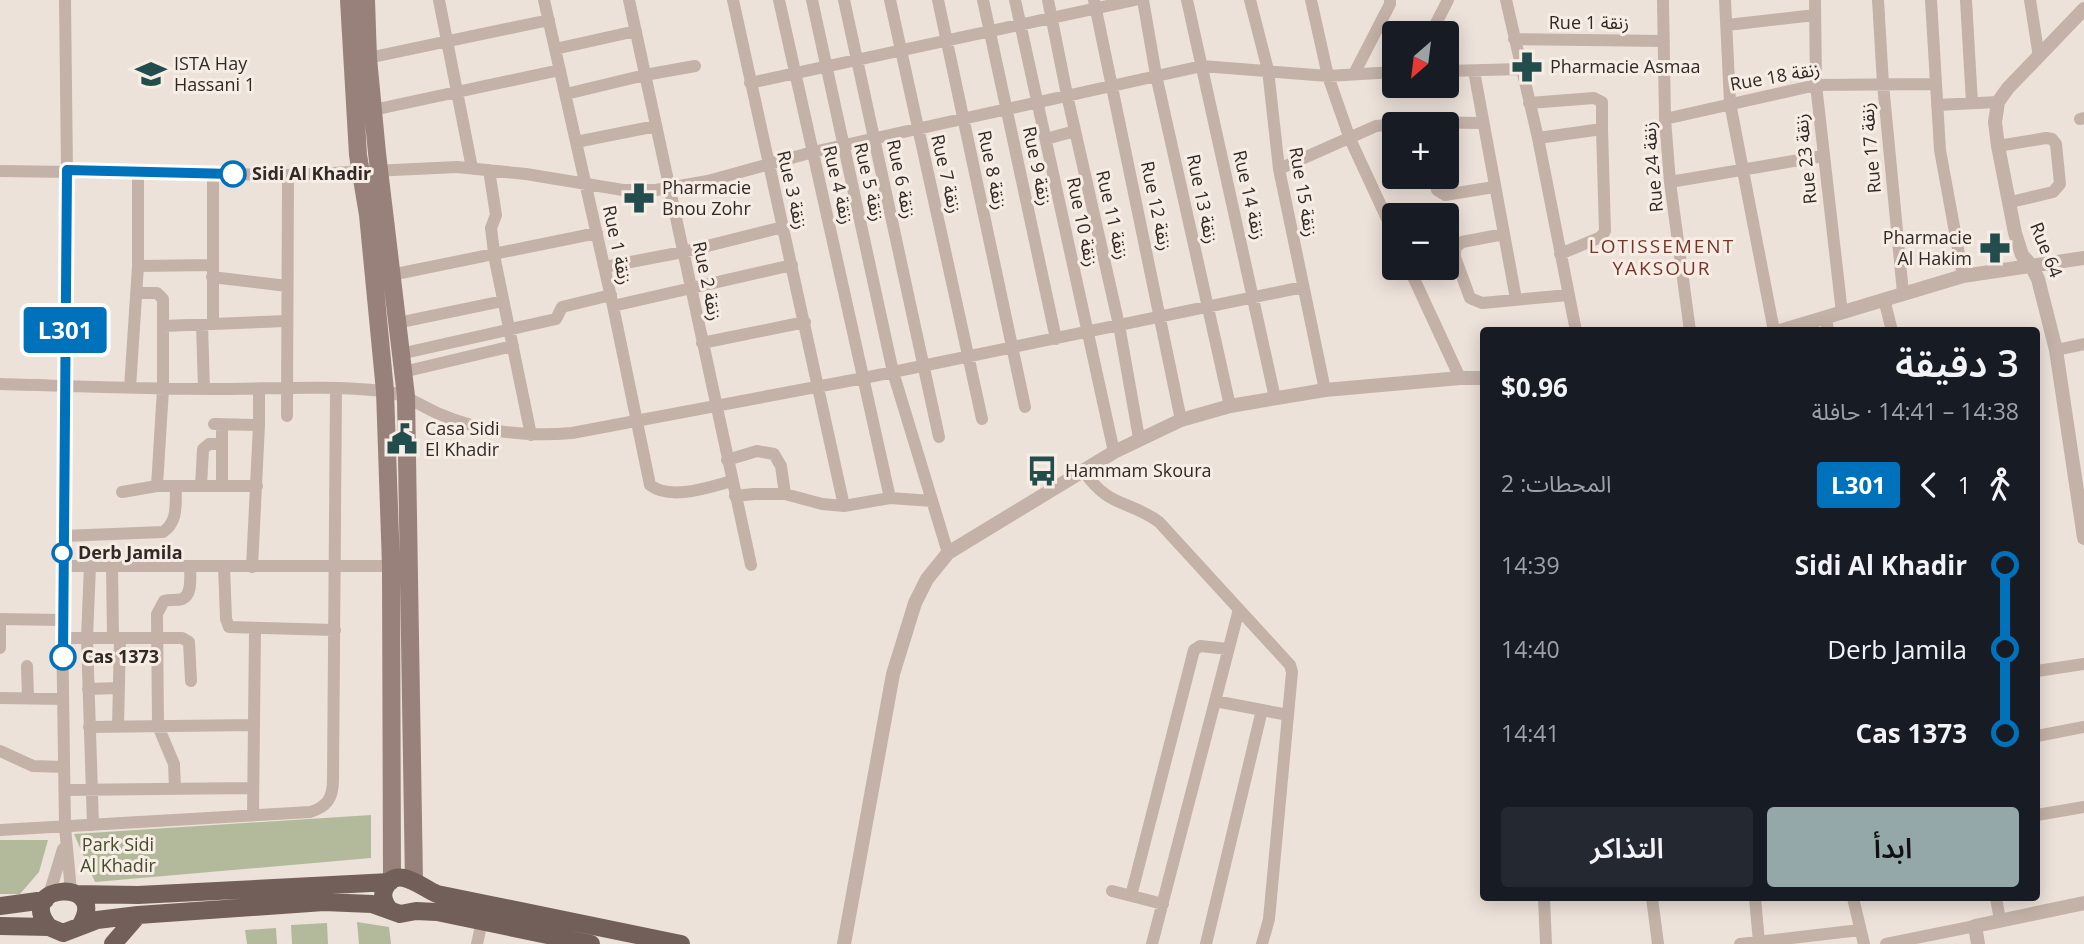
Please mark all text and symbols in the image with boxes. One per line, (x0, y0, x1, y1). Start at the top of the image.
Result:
street label: Rue 1 زنقة (1549, 10, 1629, 34)
north arrow (1382, 21, 1460, 98)
map controls (1382, 21, 1459, 280)
pharmacy icon: Pharmacie Asmaa (1510, 50, 1544, 84)
place label: ISTA Hay Hassani 1 (174, 51, 255, 96)
place label: Pharmacie Asmaa (1550, 54, 1700, 78)
street label: Rue 18 زنقة (1728, 56, 1822, 96)
school or university icon: ISTA Hay Hassani 1 (134, 57, 168, 91)
street label: Rue 17 زنقة (1854, 102, 1886, 194)
button: + (1382, 112, 1459, 189)
street label: Rue 23 زنقة (1788, 113, 1822, 206)
street label: Rue 24 زنقة (1636, 121, 1668, 213)
street label: Rue 9 زنقة (1018, 124, 1058, 208)
street label: Rue 8 زنقة (973, 128, 1013, 212)
street label: Rue 7 زنقة (926, 132, 968, 216)
street label: Rue 6 زنقة (882, 137, 922, 221)
street label: Rue 5 زنقة (849, 140, 891, 224)
street label: Rue 4 زنقة (818, 143, 860, 227)
street label: Rue 15 زنقة (1284, 145, 1324, 239)
street label: Rue 3 زنقة (772, 148, 814, 232)
street label: Rue 14 زنقة (1228, 148, 1272, 242)
street label: Rue 13 زنقة (1182, 152, 1224, 246)
street label: Rue 12 زنقة (1136, 159, 1178, 253)
marker: Sidi Al Khadir (220, 161, 246, 187)
place label: Sidi Al Khadir (252, 161, 371, 185)
street label: Rue 11 زنقة (1091, 168, 1135, 262)
place label: Pharmacie Bnou Zohr (662, 175, 751, 220)
street label: Rue 10 زنقة (1062, 175, 1104, 269)
pharmacy icon: Pharmacie Bnou Zohr (622, 181, 656, 215)
street label: Rue 1 زنقة (598, 203, 638, 287)
button: − (1382, 203, 1459, 280)
street label: Rue 64 (2025, 218, 2069, 281)
place label: Pharmacie Al Hakim (1883, 225, 1972, 270)
pharmacy icon: Pharmacie Al Hakim (1978, 231, 2012, 265)
district label: LOTISSEMENT YAKSOUR (1589, 233, 1735, 281)
street label: Rue 2 زنقة (688, 239, 728, 323)
line badge: L301 (16, 307, 114, 353)
text: L301 (38, 313, 92, 346)
text: 3 دقيقة (1895, 336, 2019, 388)
text: $0.96 (1501, 369, 1568, 405)
text: 14:38 – 14:41 · حافلة (1812, 395, 2019, 427)
place label: Casa Sidi El Khadir (425, 416, 500, 461)
public building icon: Casa Sidi El Khadir (385, 422, 419, 456)
bus stop icon: Hammam Skoura (1025, 454, 1059, 488)
place label: Hammam Skoura (1065, 458, 1212, 482)
icon: back (1910, 466, 1948, 504)
icon: walk (1981, 466, 2019, 504)
text: المحطات: 2 (1501, 467, 1611, 499)
text: L301 (1831, 468, 1886, 501)
text: 1 (1958, 469, 1971, 501)
place label: Derb Jamila (78, 540, 183, 564)
marker: Derb Jamila (52, 543, 72, 563)
text: Sidi Al Khadir (1795, 547, 1967, 583)
text: 14:39 (1501, 549, 1560, 581)
text: Derb Jamila (1827, 631, 1967, 667)
text: 14:40 (1501, 633, 1560, 665)
marker: Cas 1373 (50, 644, 76, 670)
place label: Cas 1373 (82, 644, 159, 668)
text: Cas 1373 (1856, 715, 1967, 751)
text: 14:41 (1501, 717, 1560, 749)
button: التذاكر (1501, 807, 1753, 887)
button: ابدأ (1767, 807, 2019, 887)
park label: Park Sidi Al Khadir (80, 832, 156, 877)

